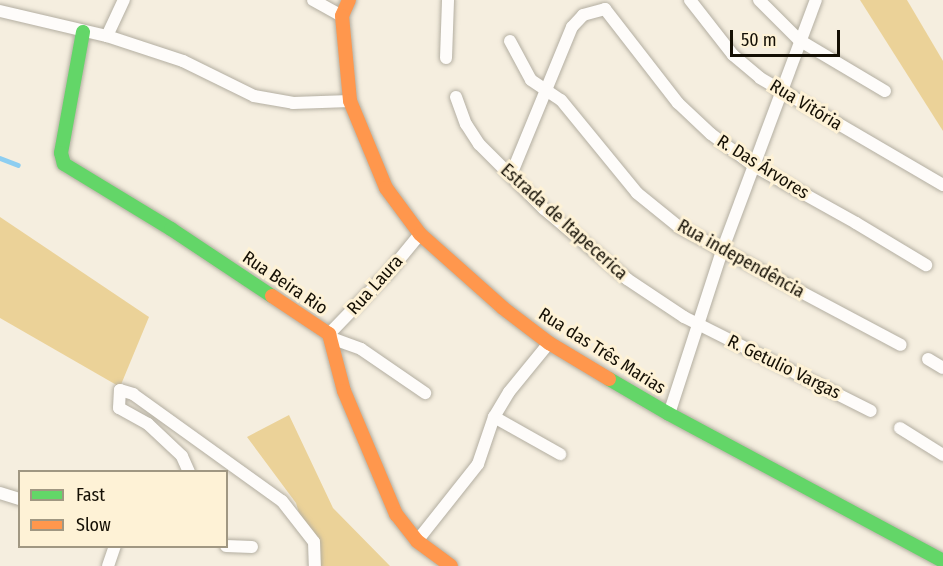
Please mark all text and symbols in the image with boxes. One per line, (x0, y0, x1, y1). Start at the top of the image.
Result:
scale bar (733, 18, 842, 56)
text: 50 m (741, 29, 777, 51)
street label: Rua Vitória (766, 75, 846, 135)
street label: R. Das Árvores (713, 130, 813, 204)
street label: Estrada de Itapecerica (496, 159, 632, 285)
street label: Rua independência (674, 215, 808, 303)
street label: Rua Beira Rio (238, 247, 332, 319)
street label: Rua Laura (343, 251, 407, 319)
street label: Rua das Três Marias (534, 303, 670, 399)
street label: R. Getulio Vargas (724, 330, 844, 404)
legend (18, 470, 228, 548)
text: Fast (76, 484, 105, 506)
text: Slow (76, 514, 111, 536)

